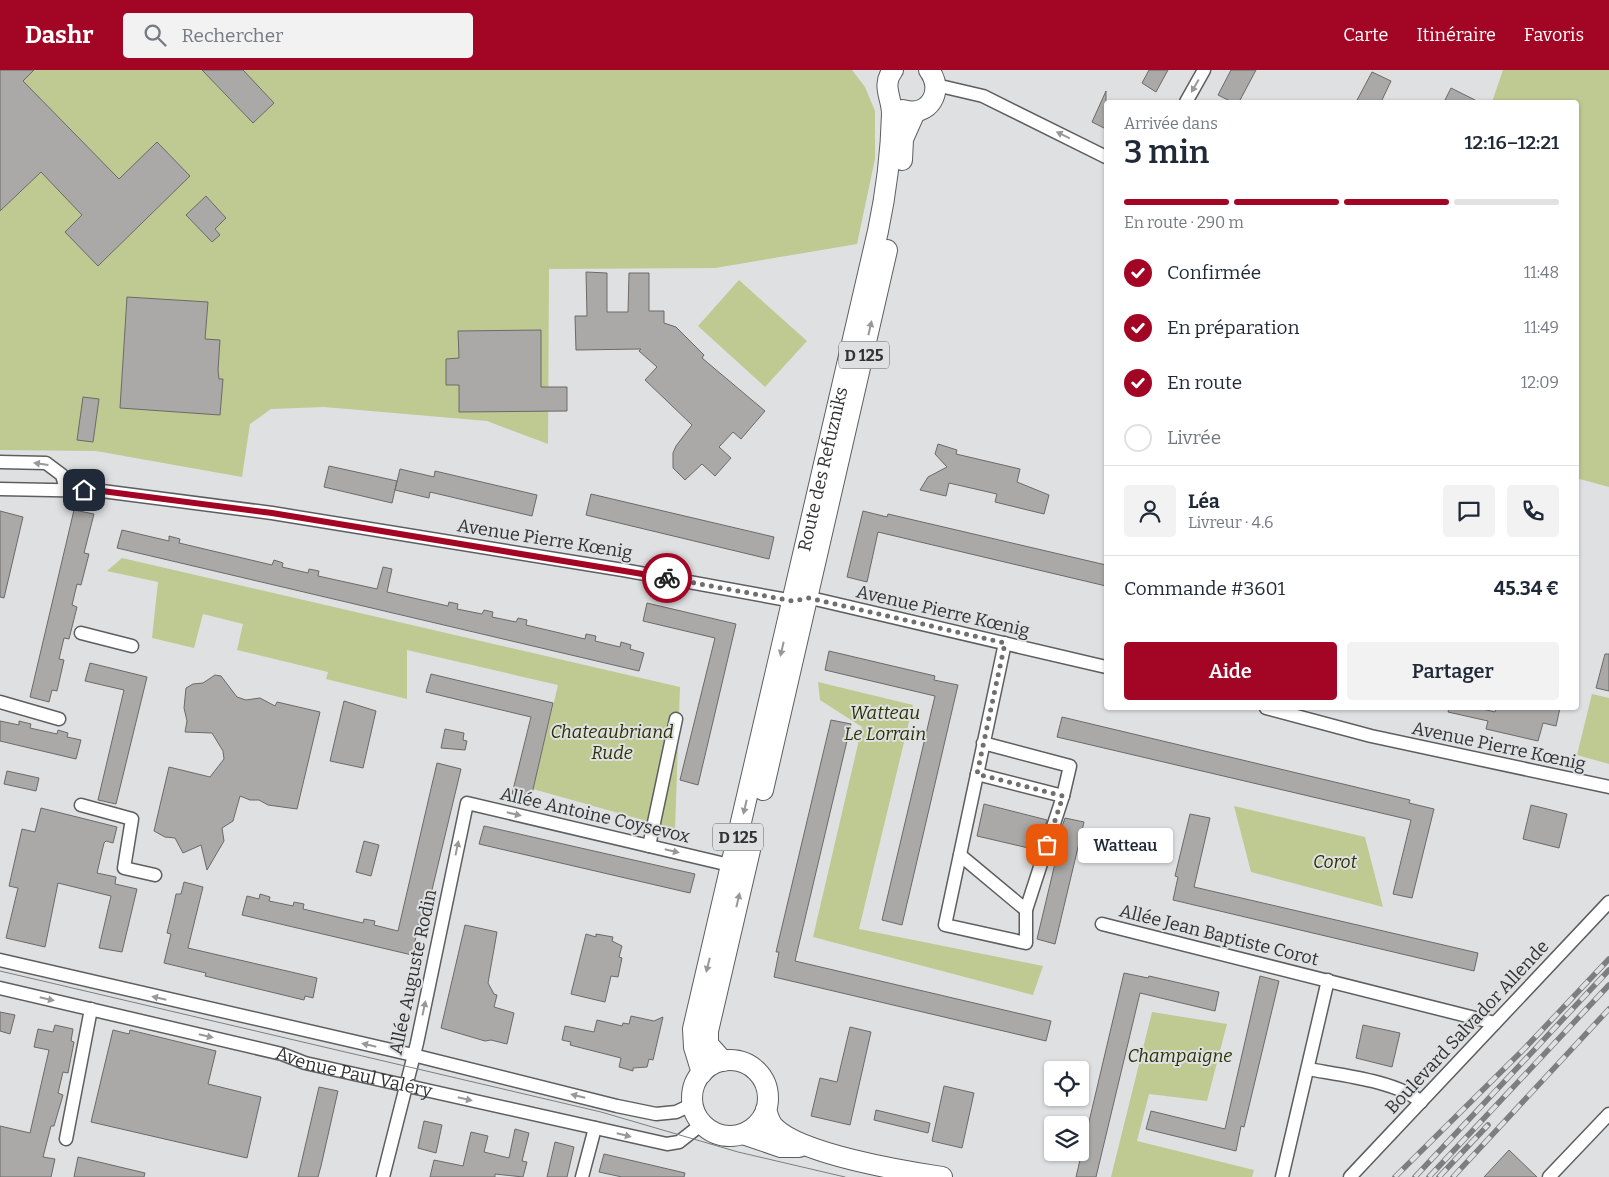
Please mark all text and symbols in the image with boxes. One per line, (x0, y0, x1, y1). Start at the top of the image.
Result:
search box (123, 13, 473, 58)
text: Dashr (25, 21, 93, 49)
icon: search (141, 21, 169, 49)
text: Rechercher (181, 24, 283, 47)
text: Carte (1343, 24, 1388, 46)
text: Itinéraire (1416, 24, 1496, 46)
text: Favoris (1524, 24, 1584, 46)
one-way arrow (1190, 80, 1199, 93)
text: Arrivée dans (1124, 114, 1218, 133)
one-way arrow (1055, 131, 1070, 139)
text: 12:16–12:21 (1465, 131, 1559, 154)
text: 3 min (1124, 133, 1209, 171)
text: En route · 290 m (1124, 213, 1244, 232)
icon: check (1124, 259, 1152, 287)
text: Confirmée (1167, 261, 1261, 284)
text: 11:48 (1524, 263, 1559, 282)
icon: check (1124, 314, 1152, 342)
text: En préparation (1167, 316, 1300, 339)
text: 11:49 (1524, 318, 1559, 337)
one-way arrow (866, 321, 874, 336)
road number: D 125 (839, 342, 889, 368)
icon: check (1124, 369, 1152, 397)
text: En route (1167, 371, 1242, 394)
text: 12:09 (1521, 373, 1559, 392)
street label: Route des Refuzniks (793, 385, 852, 553)
text: Livrée (1167, 426, 1221, 449)
one-way arrow (32, 460, 48, 468)
pin (63, 469, 105, 511)
icon: home (70, 476, 98, 504)
button: person (1124, 485, 1176, 537)
button: chat (1443, 485, 1495, 537)
button: phone (1507, 485, 1559, 537)
text: Léa (1188, 490, 1220, 513)
text: Livreur · 4.6 (1188, 513, 1273, 532)
street label: Avenue Pierre Kœnig (456, 514, 634, 564)
courier (642, 553, 692, 603)
icon: bike (653, 564, 681, 592)
text: Commande #3601 (1124, 577, 1285, 600)
text: 45.34 € (1494, 577, 1559, 600)
street label: Avenue Pierre Kœnig (854, 580, 1032, 642)
one-way arrow (778, 641, 786, 656)
button: Aide (1124, 642, 1337, 700)
button: Partager (1347, 642, 1559, 700)
park label: Watteau Le Lorrain (844, 702, 926, 745)
street label: Avenue Pierre Kœnig (1410, 717, 1588, 775)
park label: Chateaubriand Rude (550, 721, 674, 764)
street label: Allée Antoine Coysevox (498, 782, 692, 848)
one-way arrow (741, 800, 749, 815)
one-way arrow (507, 810, 522, 818)
road number: D 125 (713, 824, 763, 850)
pin (1026, 824, 1068, 866)
callout: Watteau (1077, 828, 1172, 862)
icon: bag (1033, 831, 1061, 859)
text: Watteau (1094, 836, 1157, 855)
one-way arrow (453, 841, 461, 856)
one-way arrow (665, 847, 680, 855)
park label: Corot (1313, 851, 1358, 873)
street label: Allée Auguste Rodin (385, 887, 441, 1057)
one-way arrow (734, 892, 742, 907)
street label: Allée Jean Baptiste Corot (1117, 900, 1321, 971)
street label: Boulevard Salvador Allende (1381, 936, 1553, 1118)
one-way arrow (704, 958, 712, 973)
one-way arrow (152, 994, 167, 1002)
one-way arrow (40, 995, 55, 1003)
one-way arrow (421, 999, 429, 1015)
one-way arrow (198, 1032, 213, 1040)
one-way arrow (361, 1041, 377, 1049)
street label: Avenue Paul Valéry (274, 1042, 435, 1102)
park label: Champaigne (1128, 1045, 1232, 1067)
map controls (1044, 1061, 1089, 1161)
button: locate (1044, 1061, 1089, 1106)
one-way arrow (570, 1092, 585, 1100)
one-way arrow (458, 1095, 473, 1103)
button: layers (1044, 1116, 1089, 1161)
one-way arrow (616, 1131, 631, 1139)

